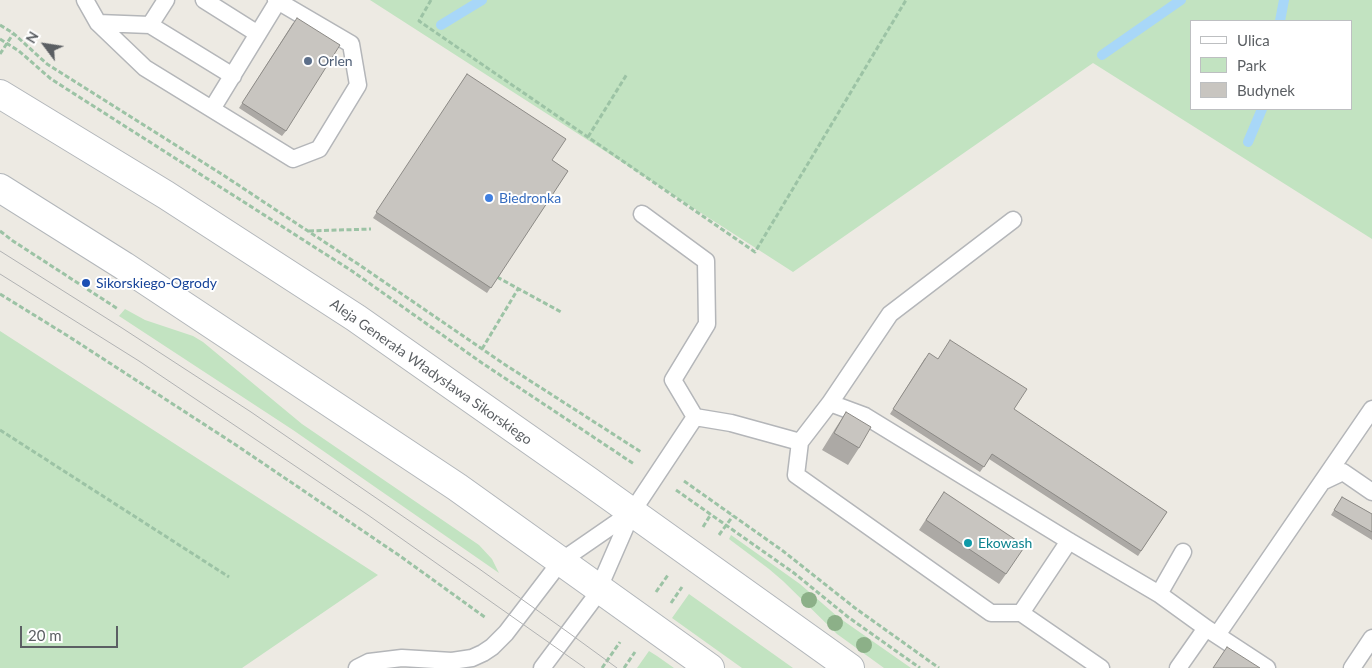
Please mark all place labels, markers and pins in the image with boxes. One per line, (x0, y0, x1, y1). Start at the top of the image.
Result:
place label: Orlen (318, 53, 353, 69)
marker: Orlen (302, 55, 314, 67)
place label: Biedronka (499, 190, 561, 206)
marker: Biedronka (483, 192, 495, 204)
place label: Sikorskiego-Ogrody (96, 275, 217, 291)
marker: Sikorskiego-Ogrody (80, 277, 92, 289)
place label: Ekowash (978, 535, 1032, 551)
marker: Ekowash (962, 537, 974, 549)

